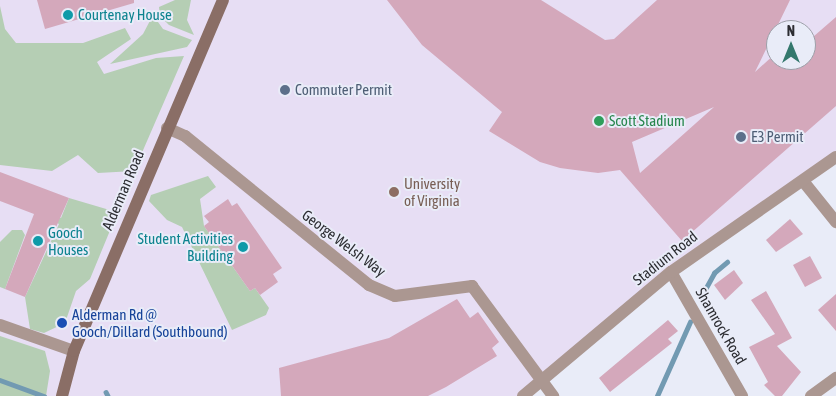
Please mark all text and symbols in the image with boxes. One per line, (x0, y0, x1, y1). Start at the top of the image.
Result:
place label: Courtenay House (78, 6, 172, 24)
marker: Courtenay House (62, 9, 74, 21)
north arrow (766, 20, 816, 70)
text: N (787, 23, 795, 39)
place label: Commuter Permit (295, 81, 392, 99)
marker: Commuter Permit (279, 84, 291, 96)
place label: Scott Stadium (609, 112, 685, 130)
marker: Scott Stadium (593, 115, 605, 127)
place label: E3 Permit (751, 128, 803, 146)
marker: E3 Permit (735, 131, 747, 143)
street label: Alderman Road (98, 147, 148, 233)
place label: University of Virginia (404, 174, 460, 209)
marker: University of Virginia (388, 186, 400, 198)
street label: George Welsh Way (299, 206, 389, 280)
place label: Gooch Houses (48, 223, 88, 258)
street label: Stadium Road (629, 227, 701, 289)
place label: Student Activities Building (137, 229, 233, 264)
marker: Gooch Houses (32, 235, 44, 247)
marker: Student Activities Building (237, 241, 249, 253)
street label: Shamrock Road (692, 284, 750, 368)
place label: Alderman Rd @ Gooch/Dillard (Southbound) (72, 305, 227, 340)
marker: Alderman Rd @ Gooch/Dillard (Southbound) (56, 317, 68, 329)

